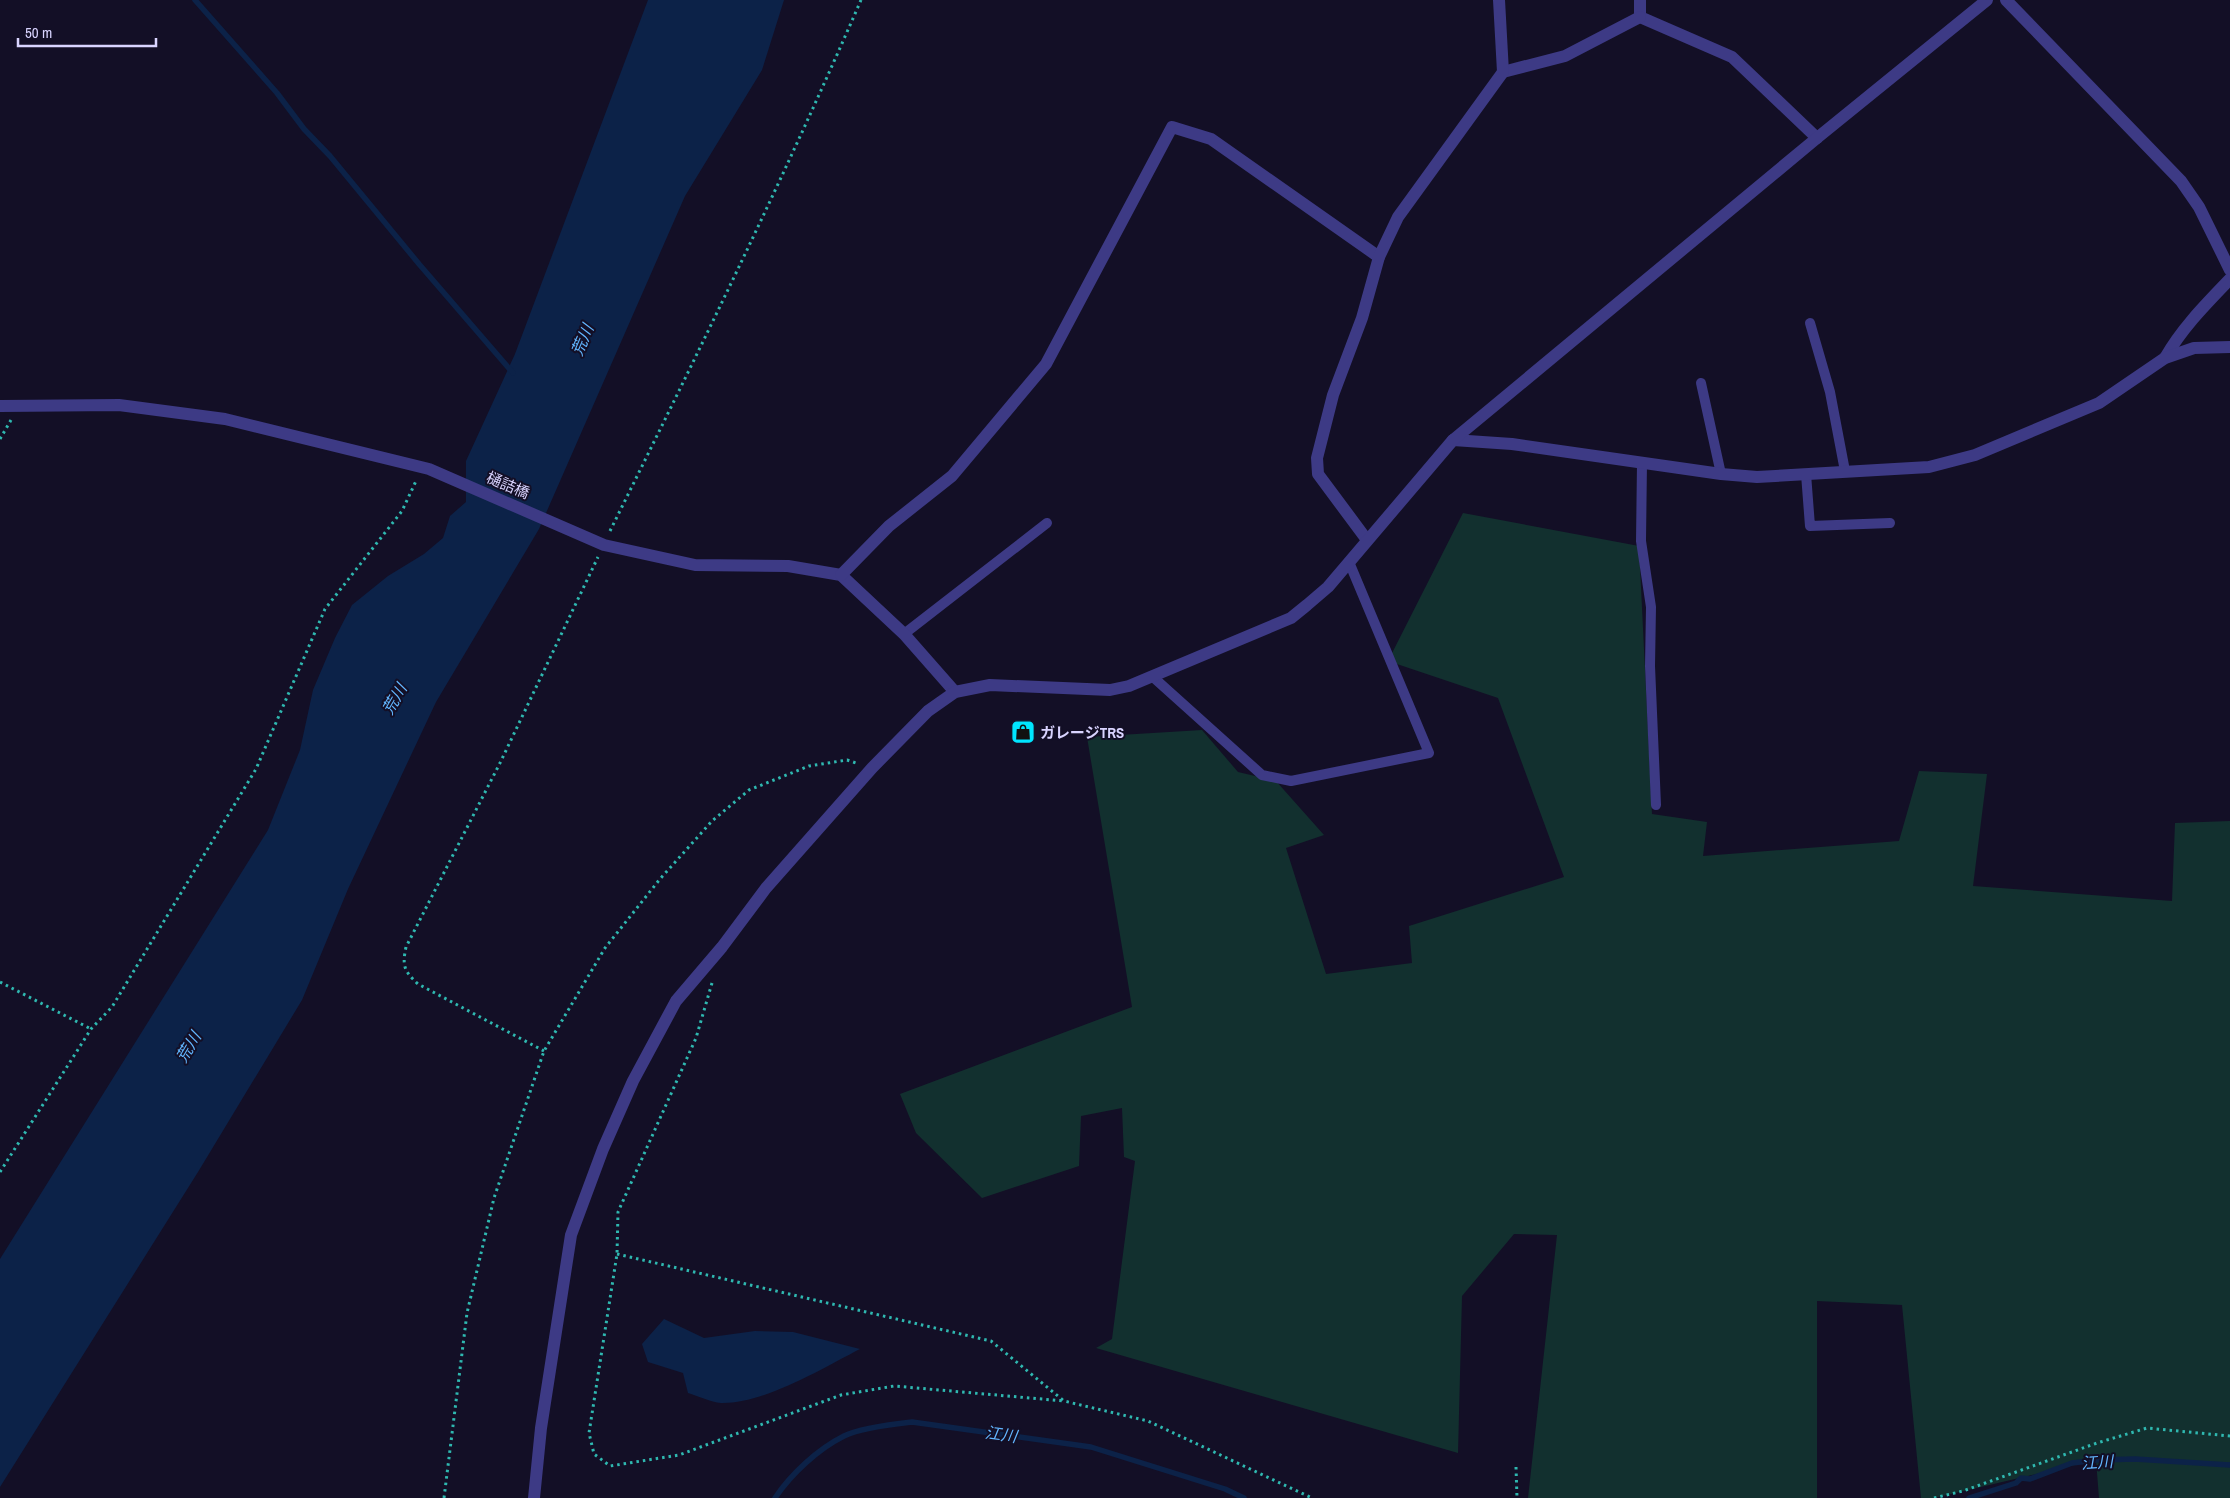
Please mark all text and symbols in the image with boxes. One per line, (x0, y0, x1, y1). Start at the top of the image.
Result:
scale bar (18, 15, 155, 47)
text: 50 m (25, 22, 52, 43)
water label: 荒川 (566, 319, 599, 359)
street label: 樋詰橋 (483, 467, 533, 503)
water label: 荒川 (376, 678, 413, 718)
shop icon: ガレージTRS (1010, 719, 1036, 745)
place label: ガレージTRS (1040, 722, 1124, 743)
water label: 荒川 (170, 1026, 207, 1066)
water label: 江川 (984, 1421, 1020, 1447)
water label: 江川 (2080, 1450, 2116, 1474)

